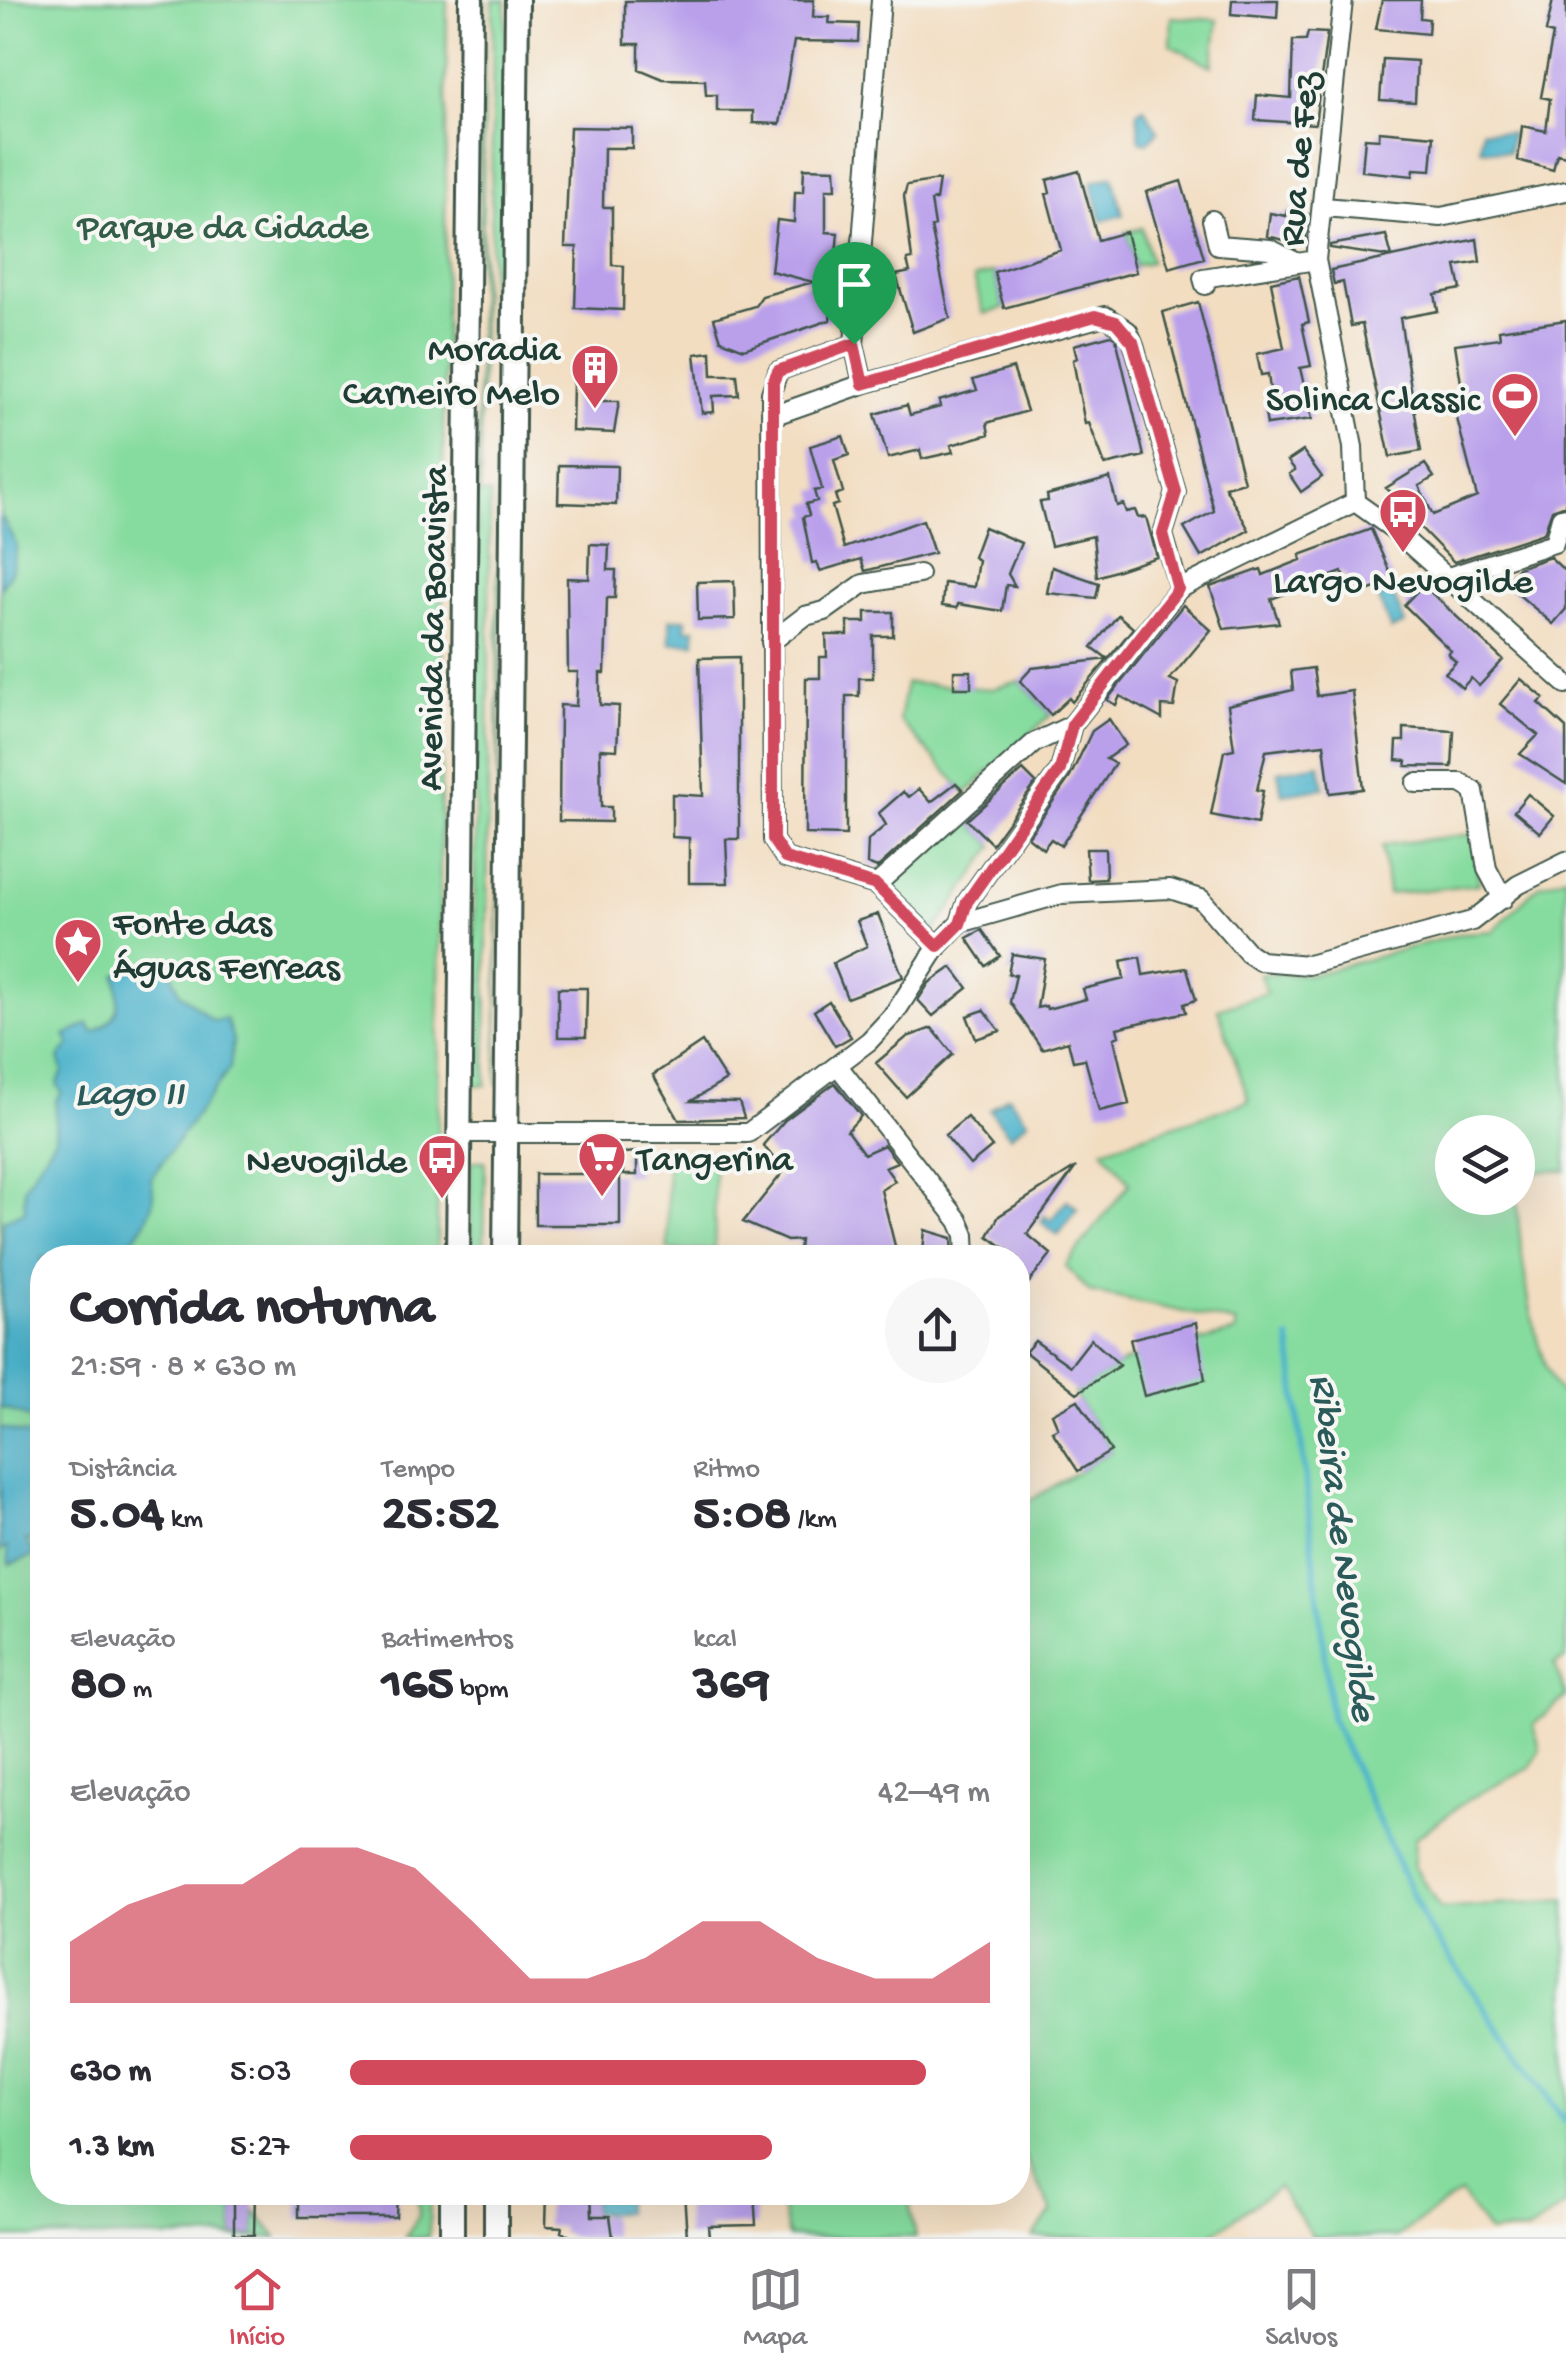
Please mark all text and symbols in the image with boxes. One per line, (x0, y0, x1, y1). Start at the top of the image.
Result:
street label: Rua de Fez (1272, 69, 1332, 248)
park label: Parque da Cidade (76, 208, 369, 252)
pin (812, 242, 897, 345)
icon: arrive (827, 257, 882, 312)
place label: Moradia Carneiro Melo (343, 330, 562, 418)
building icon: Moradia Carneiro Melo (569, 342, 621, 410)
sports icon: Solinca Classic (1489, 370, 1541, 438)
place label: Solinca Classic (1266, 380, 1481, 424)
street label: Avenida da Boavista (411, 463, 461, 791)
bus stop icon: Largo Nevogilde (1377, 486, 1429, 554)
place label: Largo Nevogilde (1273, 562, 1533, 606)
place label: Fonte das Águas Ferreas (112, 904, 341, 992)
place icon: Fonte das Águas Ferreas (52, 916, 104, 984)
water label: Lago II (74, 1073, 185, 1120)
map controls (1435, 1115, 1535, 1215)
button: layers (1435, 1115, 1535, 1215)
supermarket icon: Tangerina (576, 1130, 628, 1198)
bus stop icon: Nevogilde (416, 1132, 468, 1200)
place label: Tangerina (635, 1140, 795, 1184)
place label: Nevogilde (246, 1142, 407, 1186)
button: share (885, 1278, 990, 1383)
text: Corrida noturna (70, 1279, 434, 1343)
text: 21:59 · 8 × 630 m (70, 1349, 296, 1387)
water label: Ribeira de Nevogilde (1296, 1372, 1385, 1725)
text: Distância (70, 1454, 176, 1487)
text: Tempo (382, 1454, 455, 1487)
text: Ritmo (693, 1454, 760, 1487)
text: 5.04 (70, 1487, 164, 1546)
text: 25:52 (382, 1487, 499, 1546)
text: 5:08 (693, 1487, 791, 1546)
text: km (164, 1504, 203, 1537)
text: /km (791, 1504, 837, 1537)
text: Elevação (70, 1624, 176, 1657)
text: Batimentos (382, 1624, 513, 1657)
text: kcal (693, 1624, 737, 1657)
text: 80 (70, 1657, 126, 1716)
text: 165 (382, 1657, 453, 1716)
text: 369 (693, 1657, 770, 1716)
text: m (126, 1674, 152, 1707)
text: bpm (453, 1674, 509, 1707)
text: Elevação (70, 1775, 191, 1813)
text: 42–49 m (878, 1775, 990, 1813)
text: 630 m (70, 2054, 151, 2092)
text: 5:03 (230, 2054, 292, 2092)
text: 1.3 km (70, 2129, 154, 2167)
text: 5:27 (230, 2129, 289, 2167)
tab: Início (229, 2262, 285, 2355)
tab: Mapa (743, 2262, 807, 2355)
tab: Salvos (1265, 2262, 1337, 2355)

